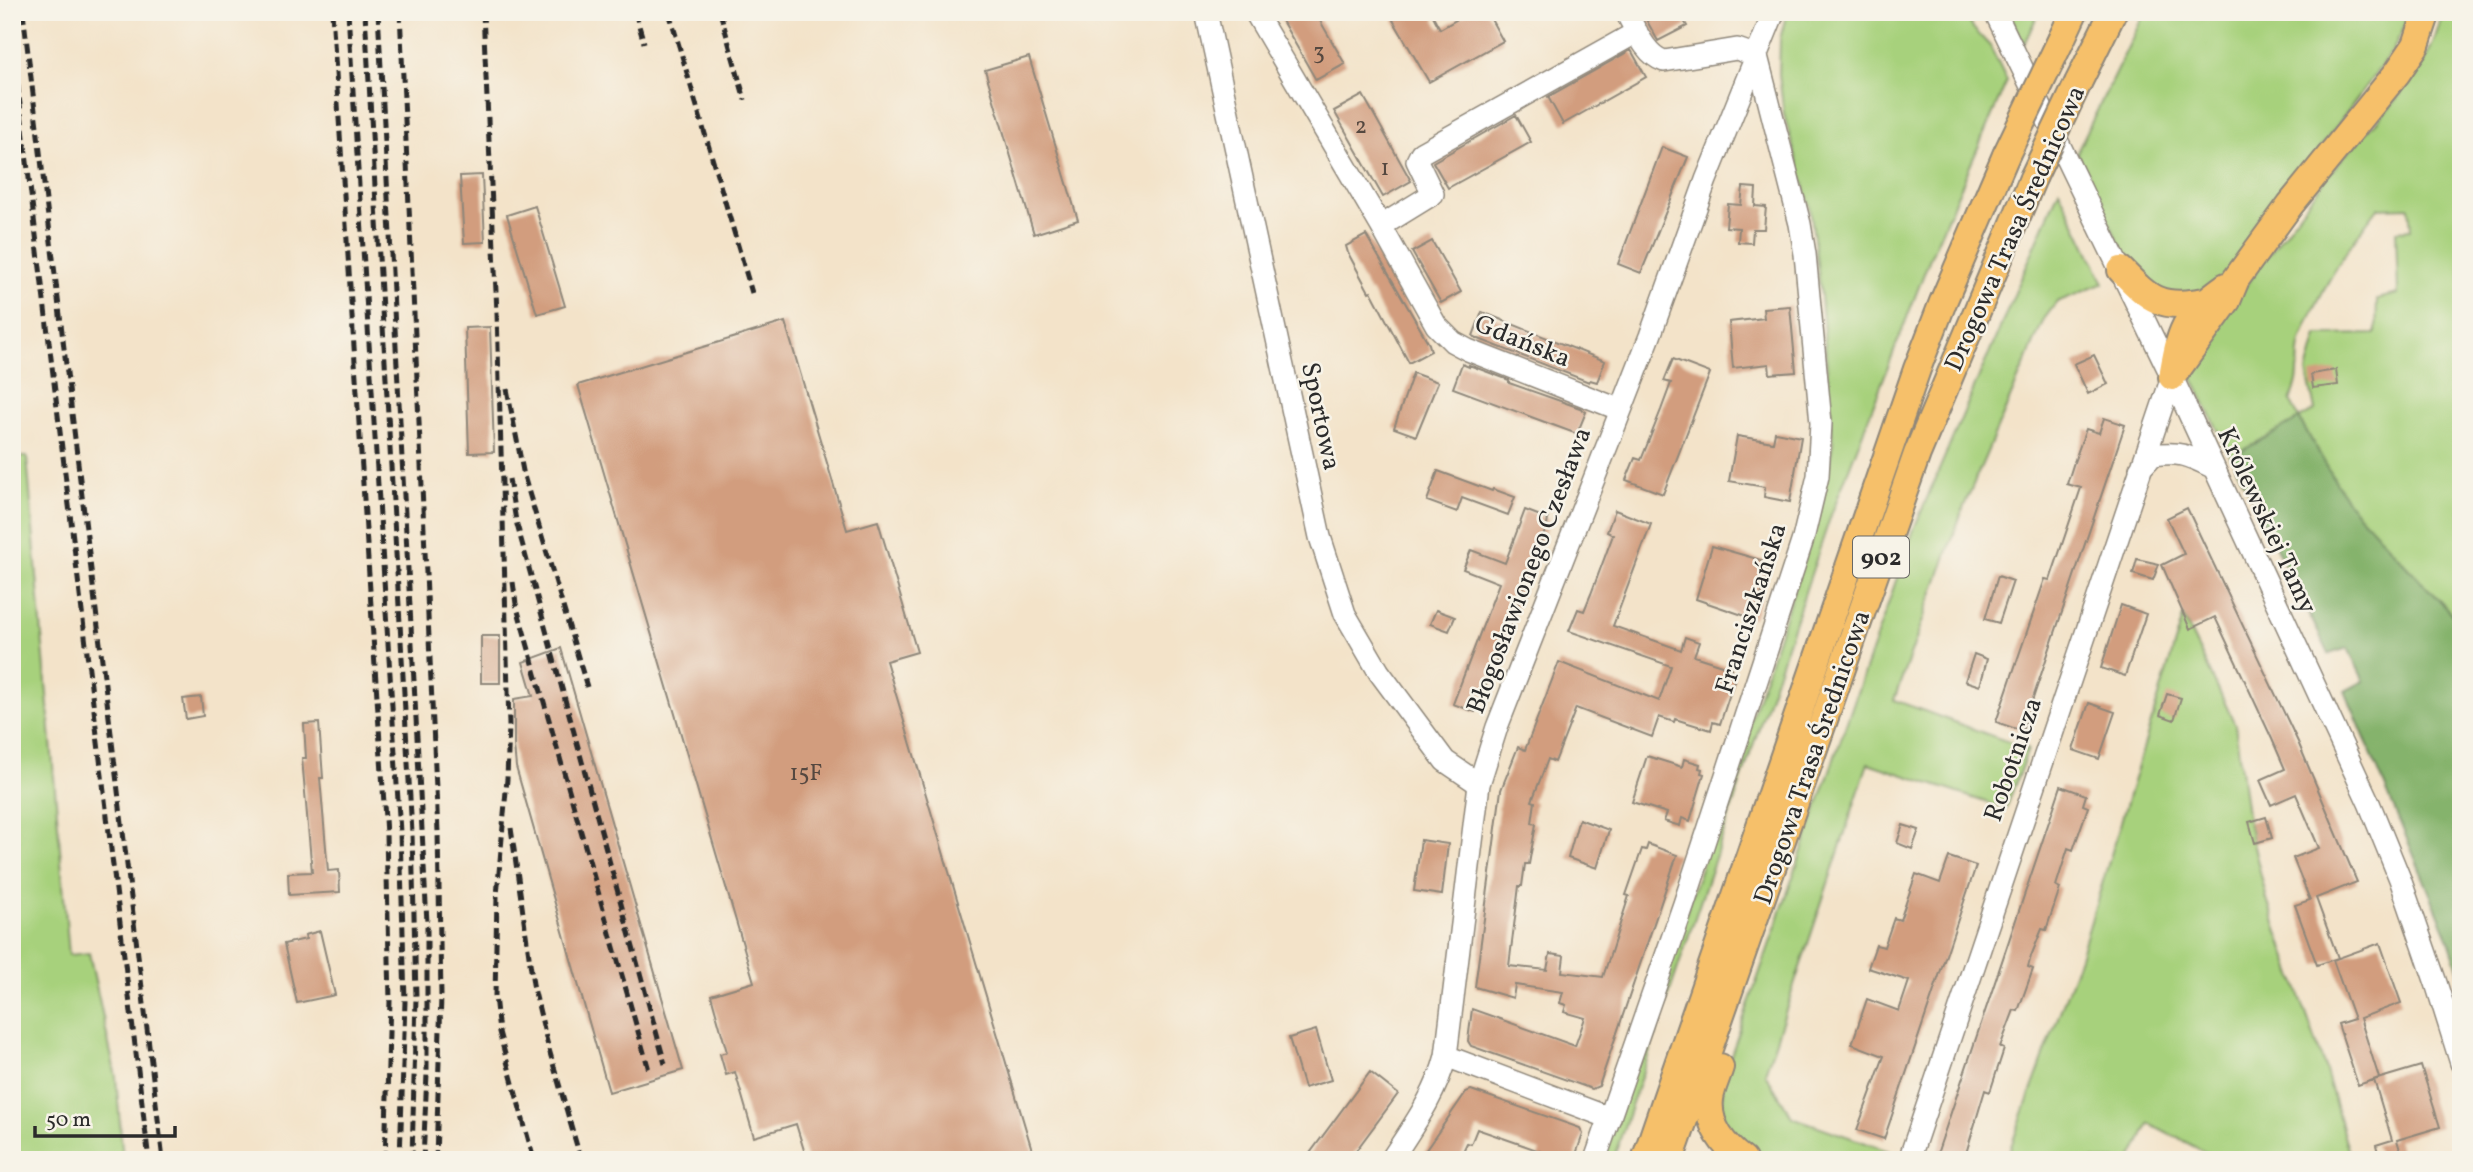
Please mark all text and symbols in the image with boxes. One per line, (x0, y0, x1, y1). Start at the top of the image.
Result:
house number: 3 (1313, 37, 1325, 69)
street label: Drogowa Trasa Średnicowa (1937, 80, 2095, 377)
house number: 2 (1355, 111, 1367, 143)
house number: 1 (1381, 153, 1389, 185)
street label: Gdańska (1469, 306, 1576, 377)
street label: Sportowa (1291, 359, 1349, 474)
street label: Błogosławionego Czesława (1459, 422, 1601, 719)
street label: Królewskiej Tamy (2207, 422, 2325, 620)
street label: Franciszkańska (1707, 519, 1796, 699)
road number: 902 (1853, 536, 1909, 578)
street label: Drogowa Trasa Średnicowa (1746, 606, 1880, 910)
street label: Robotnicza (1976, 693, 2052, 826)
house number: 15F (790, 758, 822, 790)
scale bar (35, 1095, 175, 1139)
text: 50 m (46, 1106, 91, 1135)

